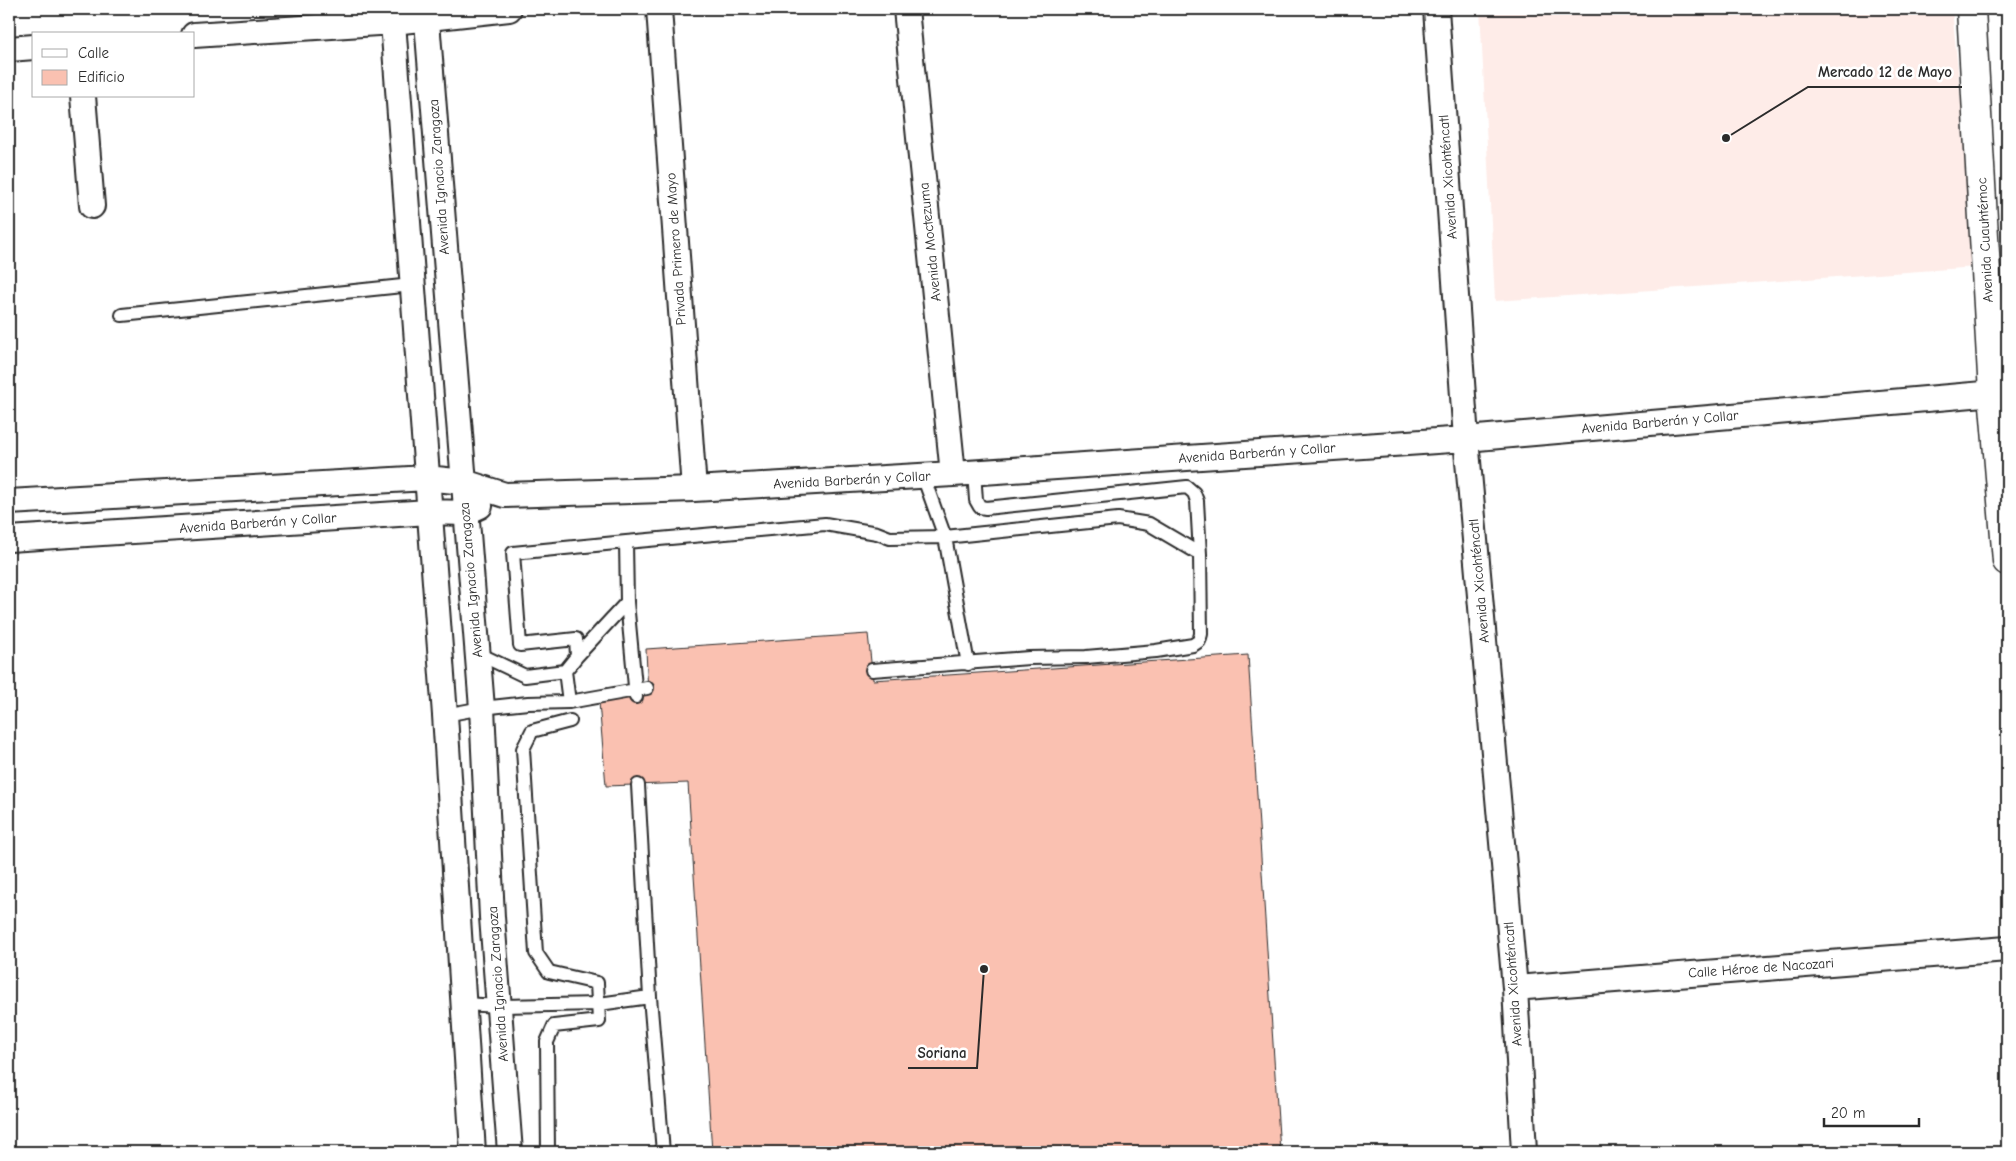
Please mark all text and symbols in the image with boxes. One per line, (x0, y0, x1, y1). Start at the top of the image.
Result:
legend (32, 32, 195, 98)
text: Calle (78, 44, 110, 62)
callout: Mercado 12 de Mayo (1808, 57, 1962, 87)
text: Mercado 12 de Mayo (1818, 63, 1952, 81)
text: Edificio (78, 68, 125, 86)
street label: Avenida Ignacio Zaragoza (425, 99, 453, 255)
street label: Avenida Xicohténcatl (1435, 114, 1461, 240)
street label: Privada Primero de Mayo (662, 172, 690, 326)
street label: Avenida Cuauhtémoc (1973, 177, 1997, 303)
street label: Avenida Moctezuma (915, 182, 945, 302)
street label: Avenida Barberán y Collar (1581, 407, 1740, 437)
street label: Avenida Barberán y Collar (1178, 439, 1337, 467)
street label: Avenida Barberán y Collar (773, 467, 932, 493)
street label: Avenida Ignacio Zaragoza (456, 501, 486, 659)
street label: Avenida Barberán y Collar (179, 509, 338, 537)
street label: Avenida Xicohténcatl (1465, 518, 1493, 644)
street label: Avenida Ignacio Zaragoza (484, 906, 512, 1062)
street label: Avenida Xicohténcatl (1500, 921, 1526, 1047)
street label: Calle Héroe de Nacozari (1687, 954, 1835, 982)
callout: Soriana (908, 1038, 977, 1068)
text: Soriana (917, 1044, 967, 1062)
scale bar (1824, 1096, 1918, 1128)
text: 20 m (1831, 1104, 1865, 1122)

